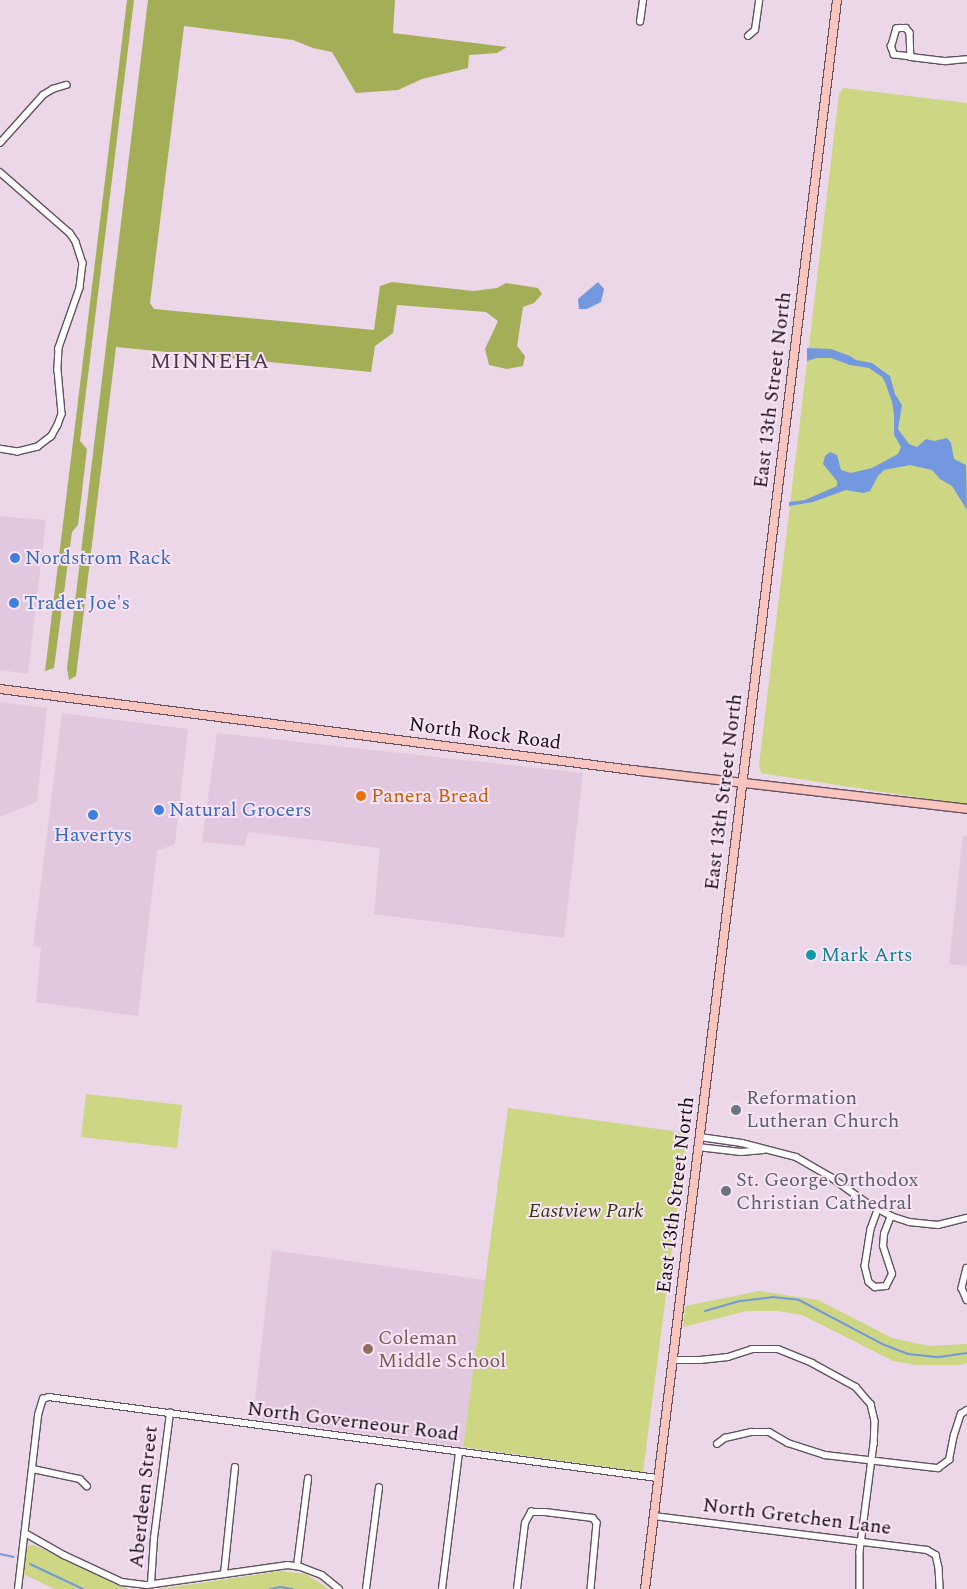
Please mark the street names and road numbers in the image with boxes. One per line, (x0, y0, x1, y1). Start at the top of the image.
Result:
street label: East 13th Street North (749, 290, 797, 490)
street label: East 13th Street North (700, 692, 748, 892)
street label: North Rock Road (407, 713, 563, 755)
street label: East 13th Street North (652, 1095, 700, 1295)
street label: North Governeour Road (246, 1397, 460, 1447)
street label: Aberdeen Street (125, 1425, 163, 1569)
street label: North Gretchen Lane (701, 1494, 893, 1540)

